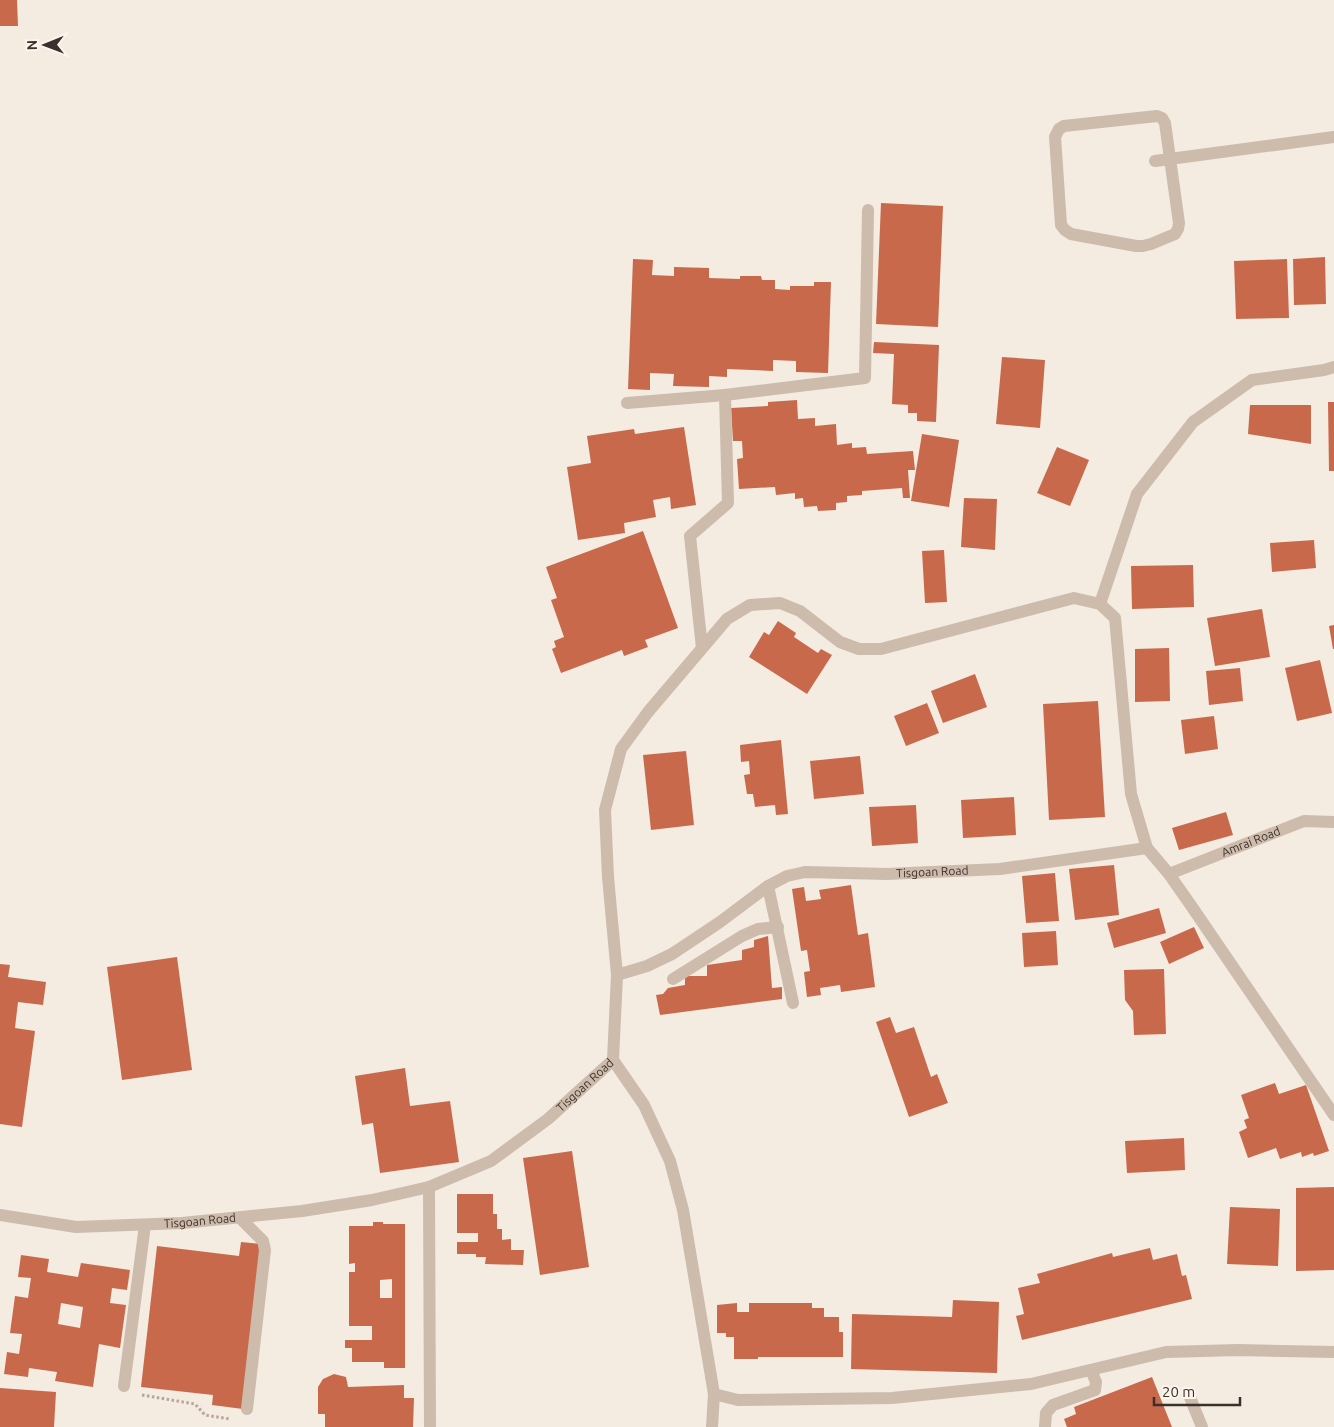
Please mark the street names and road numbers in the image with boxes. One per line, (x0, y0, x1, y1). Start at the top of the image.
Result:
street label: Amrai Road (1219, 824, 1282, 859)
street label: Tisgoan Road (896, 863, 969, 880)
street label: Tisgoan Road (554, 1056, 616, 1114)
street label: Tisgoan Road (163, 1211, 237, 1230)

